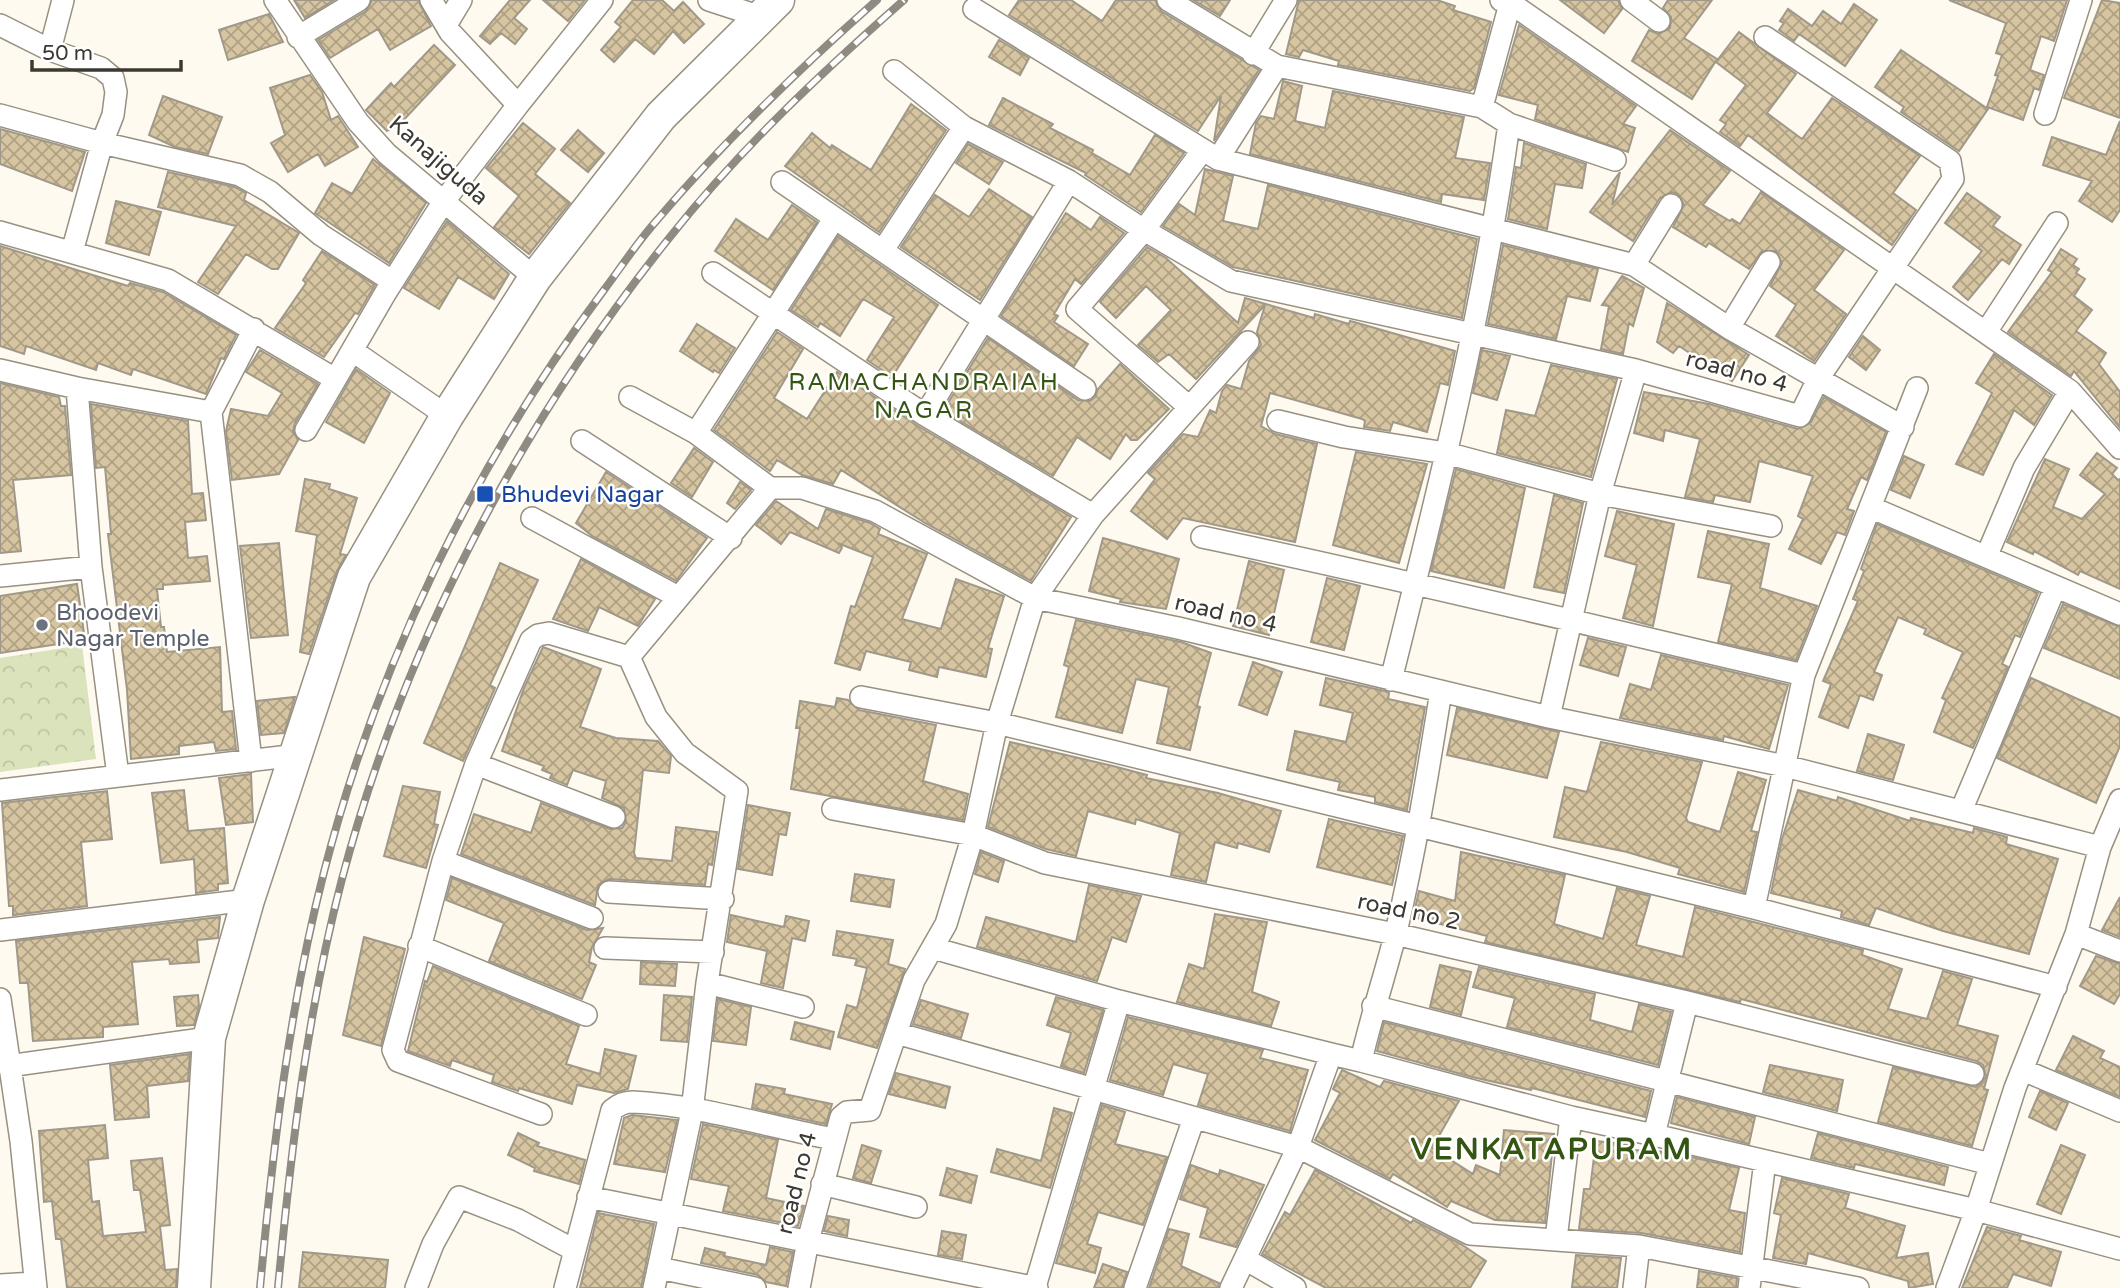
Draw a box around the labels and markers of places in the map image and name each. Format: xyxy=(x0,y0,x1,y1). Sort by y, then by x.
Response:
place label: Bhudevi Nagar xyxy=(501,481,664,509)
marker: Bhudevi Nagar xyxy=(475,484,495,504)
place label: Bhoodevi Nagar Temple xyxy=(56,599,210,653)
marker: Bhoodevi Nagar Temple xyxy=(34,617,50,633)

